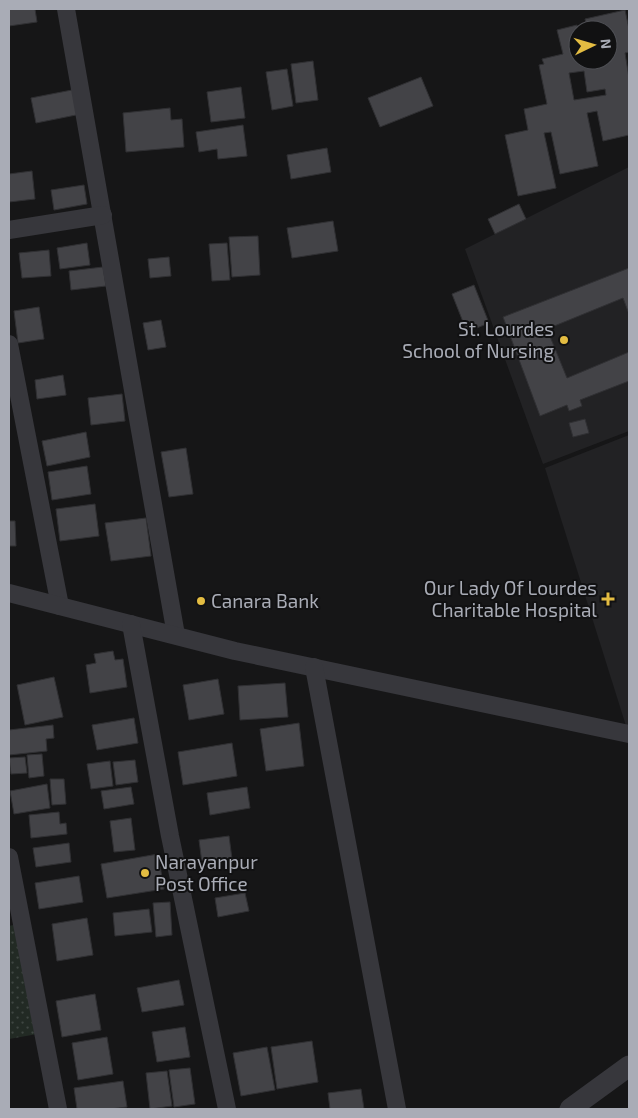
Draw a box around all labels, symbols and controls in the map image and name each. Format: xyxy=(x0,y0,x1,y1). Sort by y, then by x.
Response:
north arrow xyxy=(568,20,618,70)
text: N xyxy=(598,38,615,50)
place label: St. Lourdes School of Nursing xyxy=(402,317,554,362)
marker: St. Lourdes School of Nursing xyxy=(558,334,570,346)
place label: Our Lady Of Lourdes Charitable Hospital xyxy=(424,576,597,621)
place label: Canara Bank xyxy=(211,589,319,612)
marker: Our Lady Of Lourdes Charitable Hospital xyxy=(601,592,615,606)
marker: Canara Bank xyxy=(195,595,207,607)
place label: Narayanpur Post Office xyxy=(155,850,258,895)
marker: Narayanpur Post Office xyxy=(139,867,151,879)

